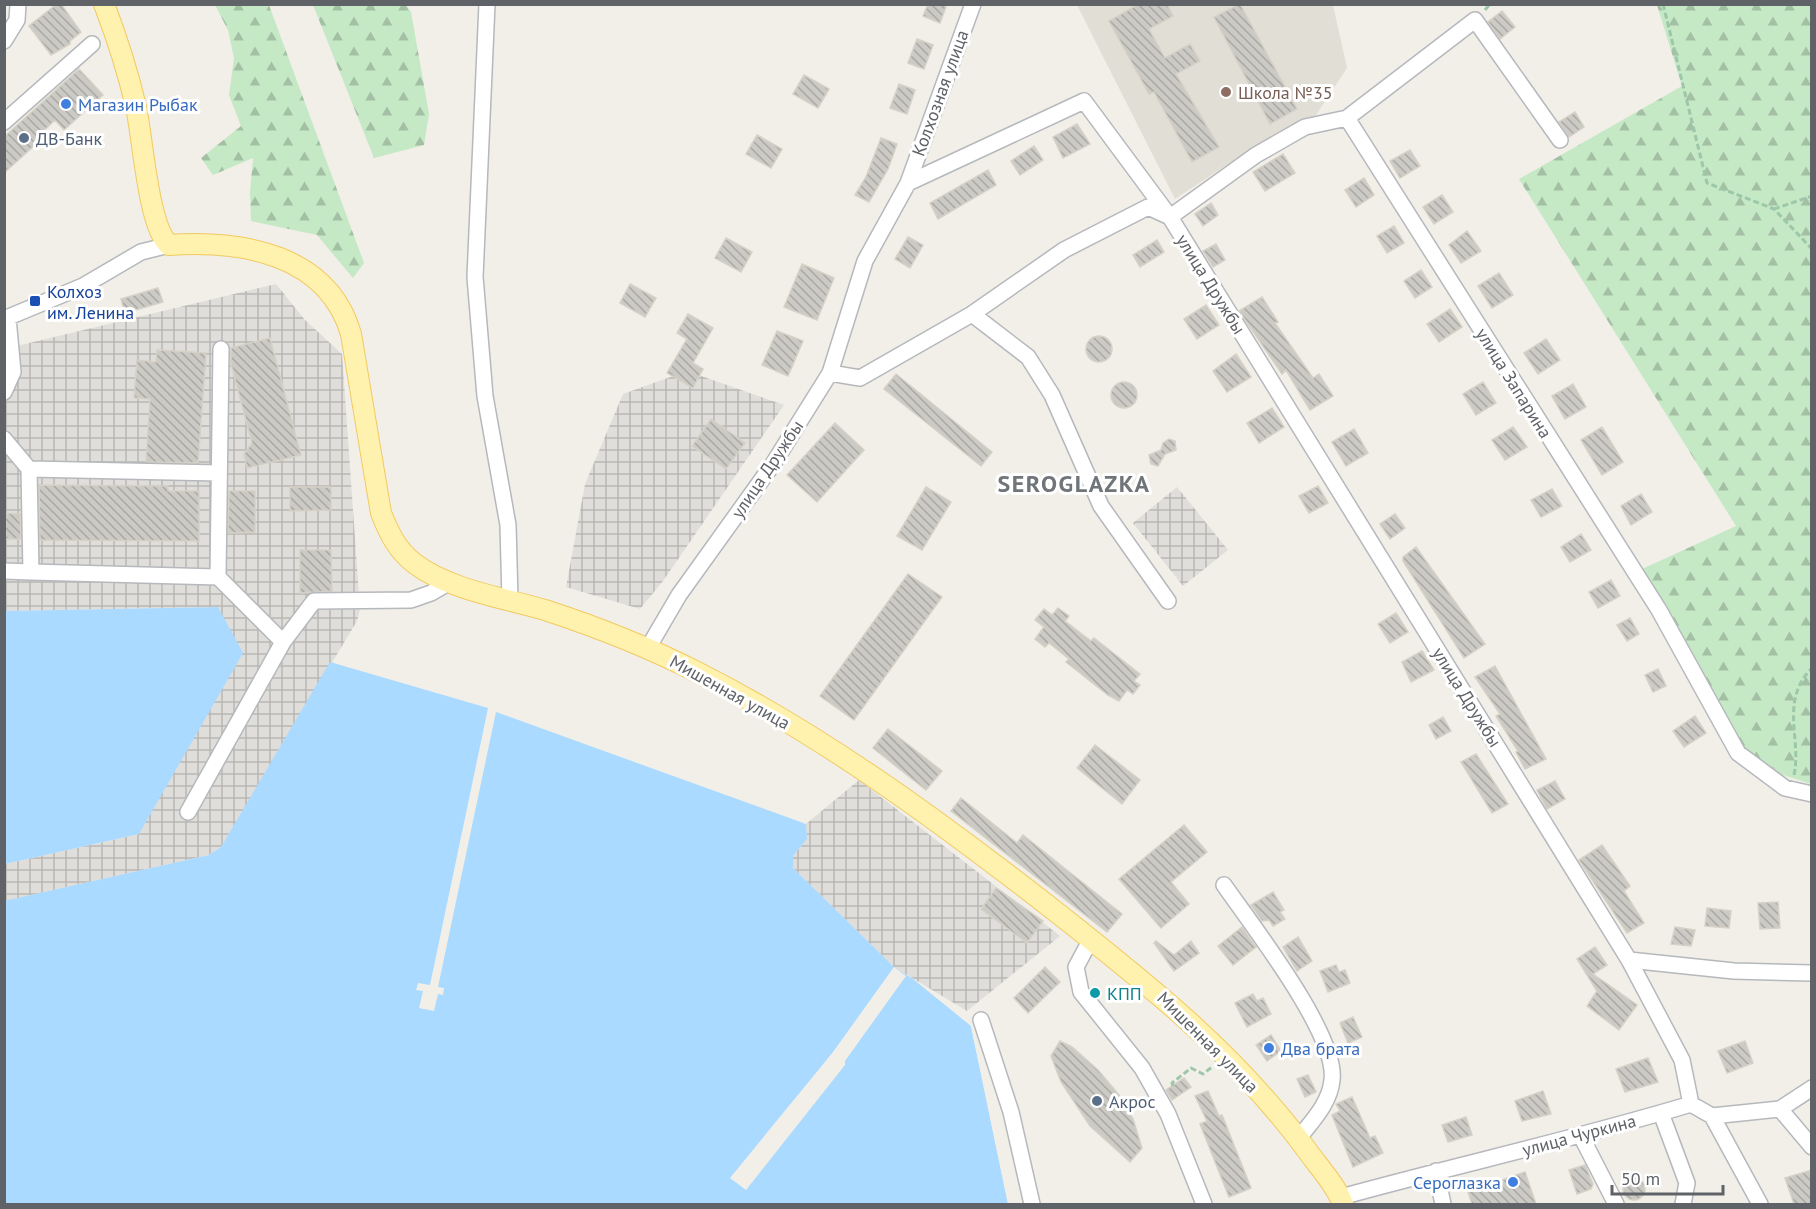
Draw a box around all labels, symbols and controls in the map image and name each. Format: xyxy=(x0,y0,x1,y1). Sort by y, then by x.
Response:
street label: Колхозная улица xyxy=(907,27,973,159)
place label: Школа №35 xyxy=(1238,81,1333,104)
marker: Школа №35 xyxy=(1219,85,1233,99)
place label: Магазин Рыбак xyxy=(78,93,198,116)
marker: Магазин Рыбак xyxy=(59,97,73,111)
place label: ДВ-Банк xyxy=(36,127,103,150)
marker: ДВ-Банк xyxy=(17,131,31,145)
street label: улица Дружбы xyxy=(1171,230,1251,338)
place label: Колхоз им. Ленина xyxy=(47,280,134,324)
marker: Колхоз им. Ленина xyxy=(28,294,42,308)
street label: улица Запарина xyxy=(1471,323,1557,443)
street label: улица Дружбы xyxy=(726,416,808,522)
district label: SEROGLAZKA xyxy=(998,468,1150,499)
street label: улица Дружбы xyxy=(1427,643,1507,751)
street label: Мишенная улица xyxy=(666,649,794,735)
place label: КПП xyxy=(1107,982,1142,1005)
marker: КПП xyxy=(1088,986,1102,1000)
street label: Мишенная улица xyxy=(1152,986,1264,1098)
place label: Два брата xyxy=(1281,1037,1360,1060)
marker: Два брата xyxy=(1262,1041,1276,1055)
place label: Акрос xyxy=(1109,1090,1156,1113)
marker: Акрос xyxy=(1090,1094,1104,1108)
street label: улица Чуркина xyxy=(1520,1109,1638,1161)
scale bar xyxy=(1612,1158,1723,1196)
text: 50 m xyxy=(1621,1167,1660,1190)
place label: Сероглазка xyxy=(1413,1171,1501,1194)
marker: Сероглазка xyxy=(1506,1175,1520,1189)

